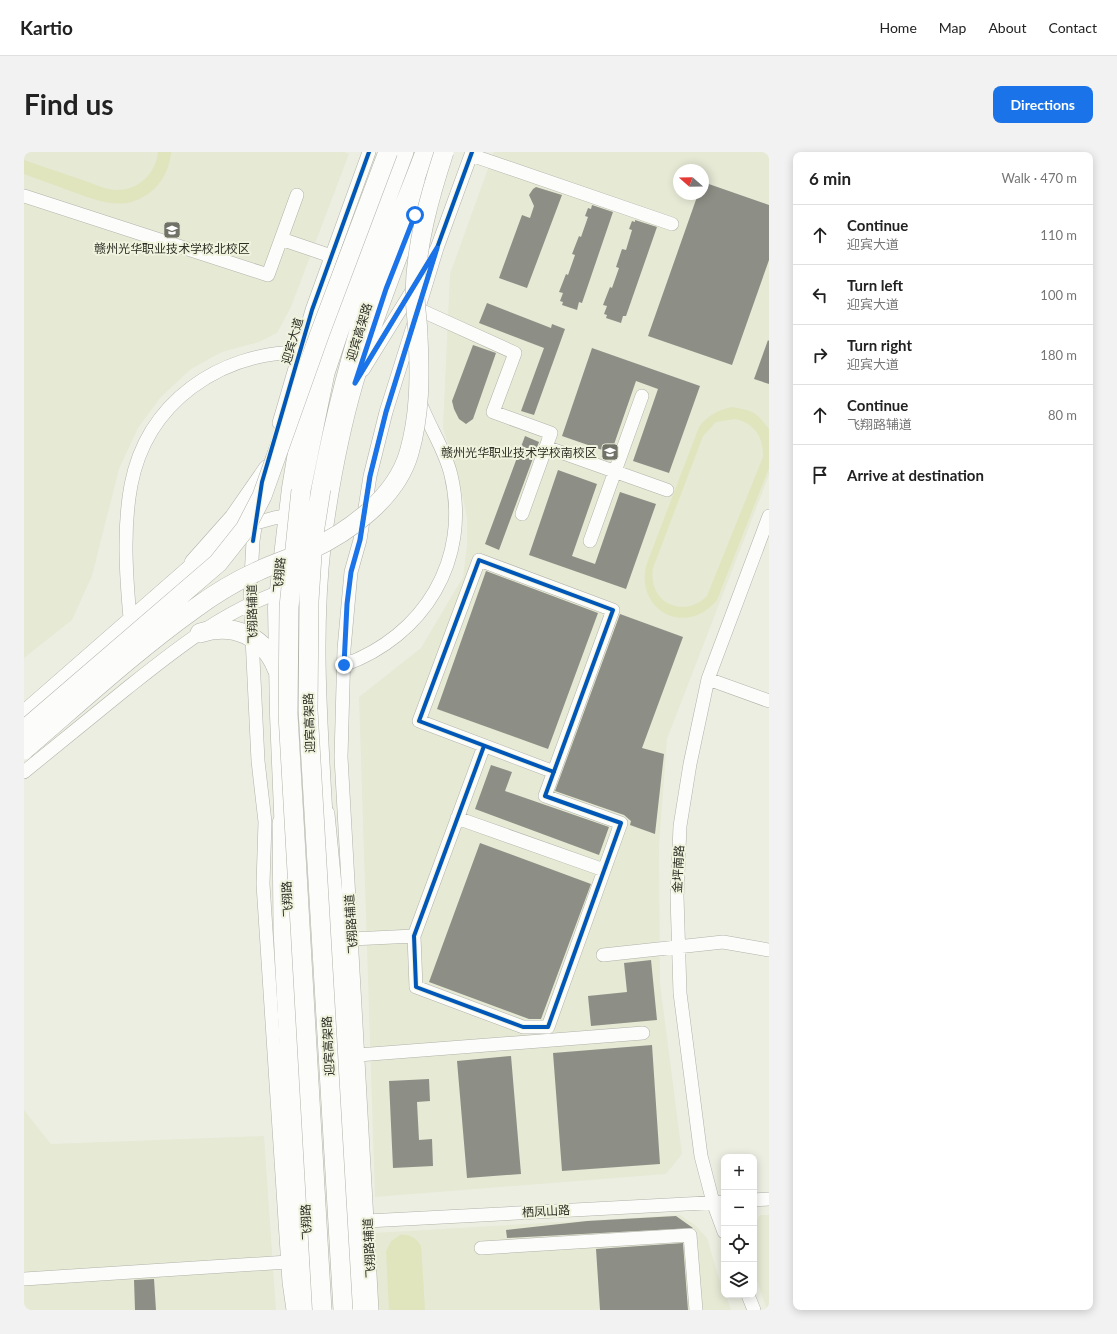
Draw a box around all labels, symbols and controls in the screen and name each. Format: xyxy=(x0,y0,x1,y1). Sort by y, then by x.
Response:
text: Kartio xyxy=(20,16,73,39)
text: Home xyxy=(879,19,917,36)
text: Map xyxy=(939,19,966,36)
text: About xyxy=(988,19,1026,36)
text: Contact xyxy=(1048,19,1097,36)
button: Directions xyxy=(993,86,1093,123)
text: Find us xyxy=(24,87,114,121)
north arrow xyxy=(673,164,709,200)
text: 6 min xyxy=(809,168,851,189)
text: Walk · 470 m xyxy=(1001,170,1077,186)
route start xyxy=(406,206,424,224)
text: Continue xyxy=(847,216,908,234)
school or university icon: 赣州光华职业技术学校北校区 xyxy=(162,220,182,240)
icon: ahead xyxy=(809,224,831,246)
text: 110 m xyxy=(1040,227,1077,243)
text: 迎宾大道 xyxy=(847,236,899,252)
place label: 赣州光华职业技术学校北校区 xyxy=(94,241,250,256)
text: Turn left xyxy=(847,276,903,294)
icon: left xyxy=(809,284,831,306)
text: 100 m xyxy=(1040,287,1077,303)
text: 迎宾大道 xyxy=(847,296,899,312)
street label: 迎宾高架路 xyxy=(343,301,375,363)
street label: 迎宾大道 xyxy=(278,316,306,366)
text: Turn right xyxy=(847,336,912,354)
icon: right xyxy=(809,344,831,366)
text: 180 m xyxy=(1040,347,1077,363)
text: 迎宾大道 xyxy=(847,356,899,372)
text: Continue xyxy=(847,396,908,414)
icon: ahead xyxy=(809,404,831,426)
text: 80 m xyxy=(1048,407,1077,423)
text: 飞翔路辅道 xyxy=(847,416,912,432)
school or university icon: 赣州光华职业技术学校南校区 xyxy=(600,442,620,462)
place label: 赣州光华职业技术学校南校区 xyxy=(441,445,597,460)
icon: arrive xyxy=(809,464,831,486)
text: Arrive at destination xyxy=(847,466,984,484)
street label: 飞翔路 xyxy=(270,556,288,594)
street label: 飞翔路辅道 xyxy=(244,584,260,644)
route end xyxy=(335,656,353,674)
street label: 迎宾高架路 xyxy=(300,693,318,753)
street label: 金坪南路 xyxy=(669,845,687,893)
street label: 飞翔路 xyxy=(279,881,295,917)
street label: 飞翔路辅道 xyxy=(341,894,361,954)
street label: 迎宾高架路 xyxy=(319,1016,337,1076)
map controls xyxy=(721,1154,757,1298)
button: + xyxy=(721,1154,757,1190)
button: − xyxy=(721,1190,757,1226)
street label: 栖凤山路 xyxy=(522,1202,570,1220)
street label: 飞翔路 xyxy=(298,1204,314,1240)
street label: 飞翔路辅道 xyxy=(360,1218,378,1278)
button: locate xyxy=(721,1226,757,1262)
button: layers xyxy=(721,1262,757,1298)

